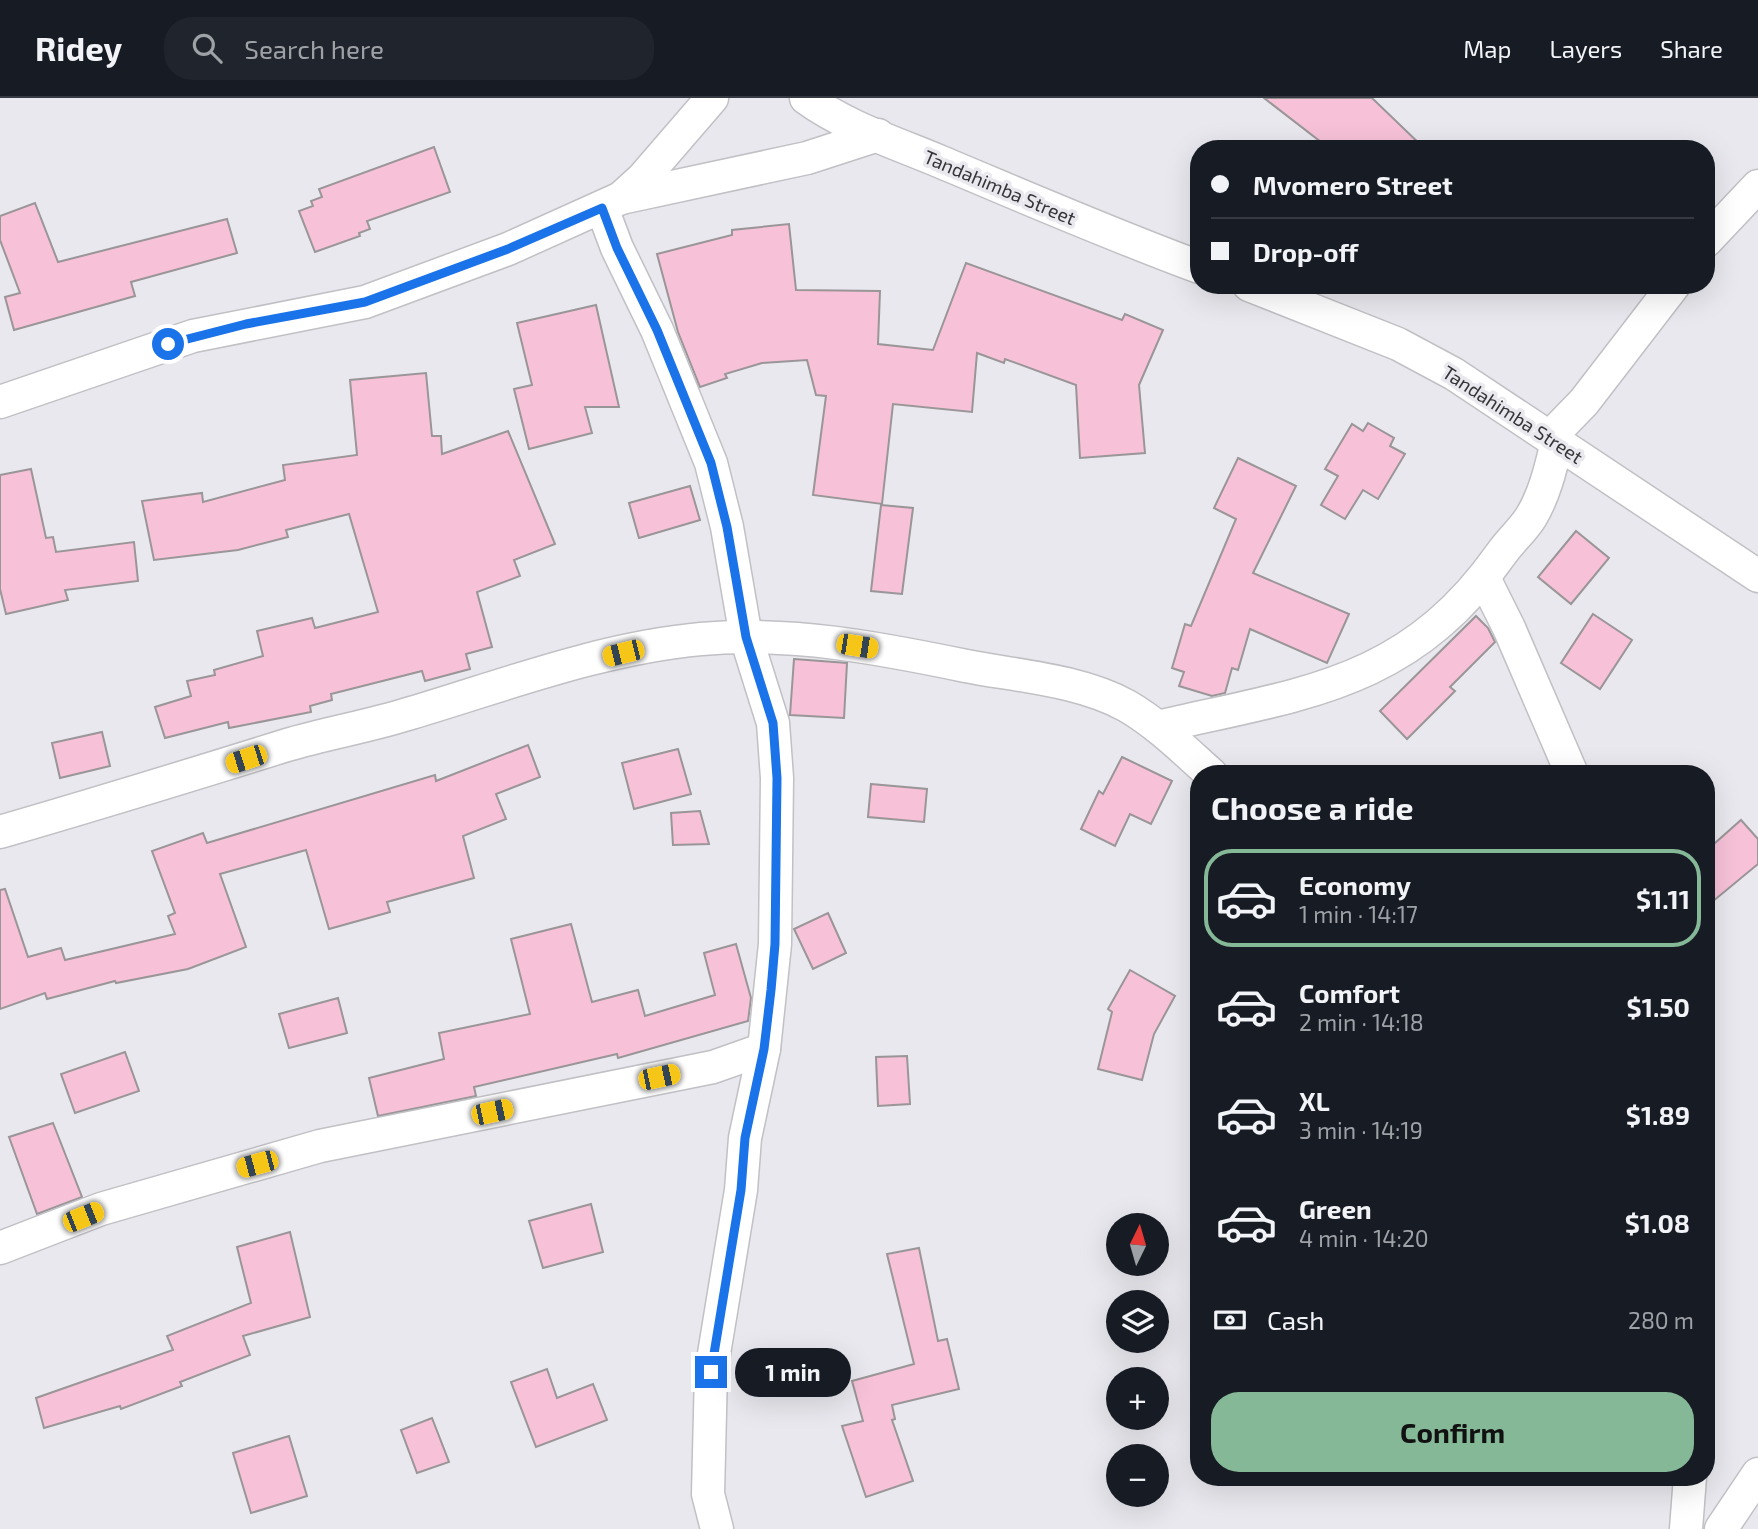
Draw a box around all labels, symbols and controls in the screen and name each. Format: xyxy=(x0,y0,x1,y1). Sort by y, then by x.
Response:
search box xyxy=(164,17,654,80)
text: Ridey xyxy=(35,28,122,68)
icon: search xyxy=(188,29,226,67)
text: Search here xyxy=(244,33,384,64)
text: Map xyxy=(1463,34,1511,63)
text: Layers xyxy=(1549,34,1622,63)
text: Share xyxy=(1660,34,1723,63)
street label: Tandahimba Street xyxy=(921,145,1079,229)
text: Mvomero Street xyxy=(1253,169,1453,200)
text: Drop-off xyxy=(1253,236,1358,267)
route start xyxy=(152,328,184,360)
street label: Tandahimba Street xyxy=(1438,360,1588,468)
car xyxy=(835,632,880,660)
car xyxy=(601,638,646,668)
car xyxy=(223,743,270,775)
text: Choose a ride xyxy=(1211,788,1414,826)
icon: car xyxy=(1215,867,1278,930)
text: Economy xyxy=(1299,869,1411,900)
text: $1.11 xyxy=(1636,883,1690,914)
text: 1 min · 14:17 xyxy=(1299,900,1418,928)
icon: car xyxy=(1215,975,1278,1038)
text: Comfort xyxy=(1299,977,1400,1008)
text: $1.50 xyxy=(1627,991,1690,1022)
text: 2 min · 14:18 xyxy=(1299,1008,1424,1036)
car xyxy=(637,1062,682,1092)
icon: car xyxy=(1215,1083,1278,1146)
text: XL xyxy=(1299,1085,1330,1116)
car xyxy=(470,1097,515,1127)
text: $1.89 xyxy=(1626,1099,1690,1130)
text: 3 min · 14:19 xyxy=(1299,1116,1423,1144)
car xyxy=(234,1148,281,1180)
icon: car xyxy=(1215,1191,1278,1254)
text: Green xyxy=(1299,1193,1372,1224)
car xyxy=(60,1199,107,1235)
text: $1.08 xyxy=(1625,1207,1690,1238)
north arrow xyxy=(1106,1213,1169,1276)
map controls xyxy=(1106,1213,1169,1507)
text: 4 min · 14:20 xyxy=(1299,1224,1429,1252)
button: layers xyxy=(1106,1290,1169,1353)
icon: cash xyxy=(1211,1301,1249,1339)
text: Cash xyxy=(1267,1304,1324,1335)
text: 280 m xyxy=(1628,1306,1694,1334)
callout: 1 min xyxy=(736,1348,851,1396)
route end xyxy=(695,1356,727,1388)
text: 1 min xyxy=(765,1358,821,1386)
button: + xyxy=(1106,1367,1169,1430)
button: Confirm xyxy=(1211,1392,1694,1472)
button: − xyxy=(1106,1444,1169,1507)

